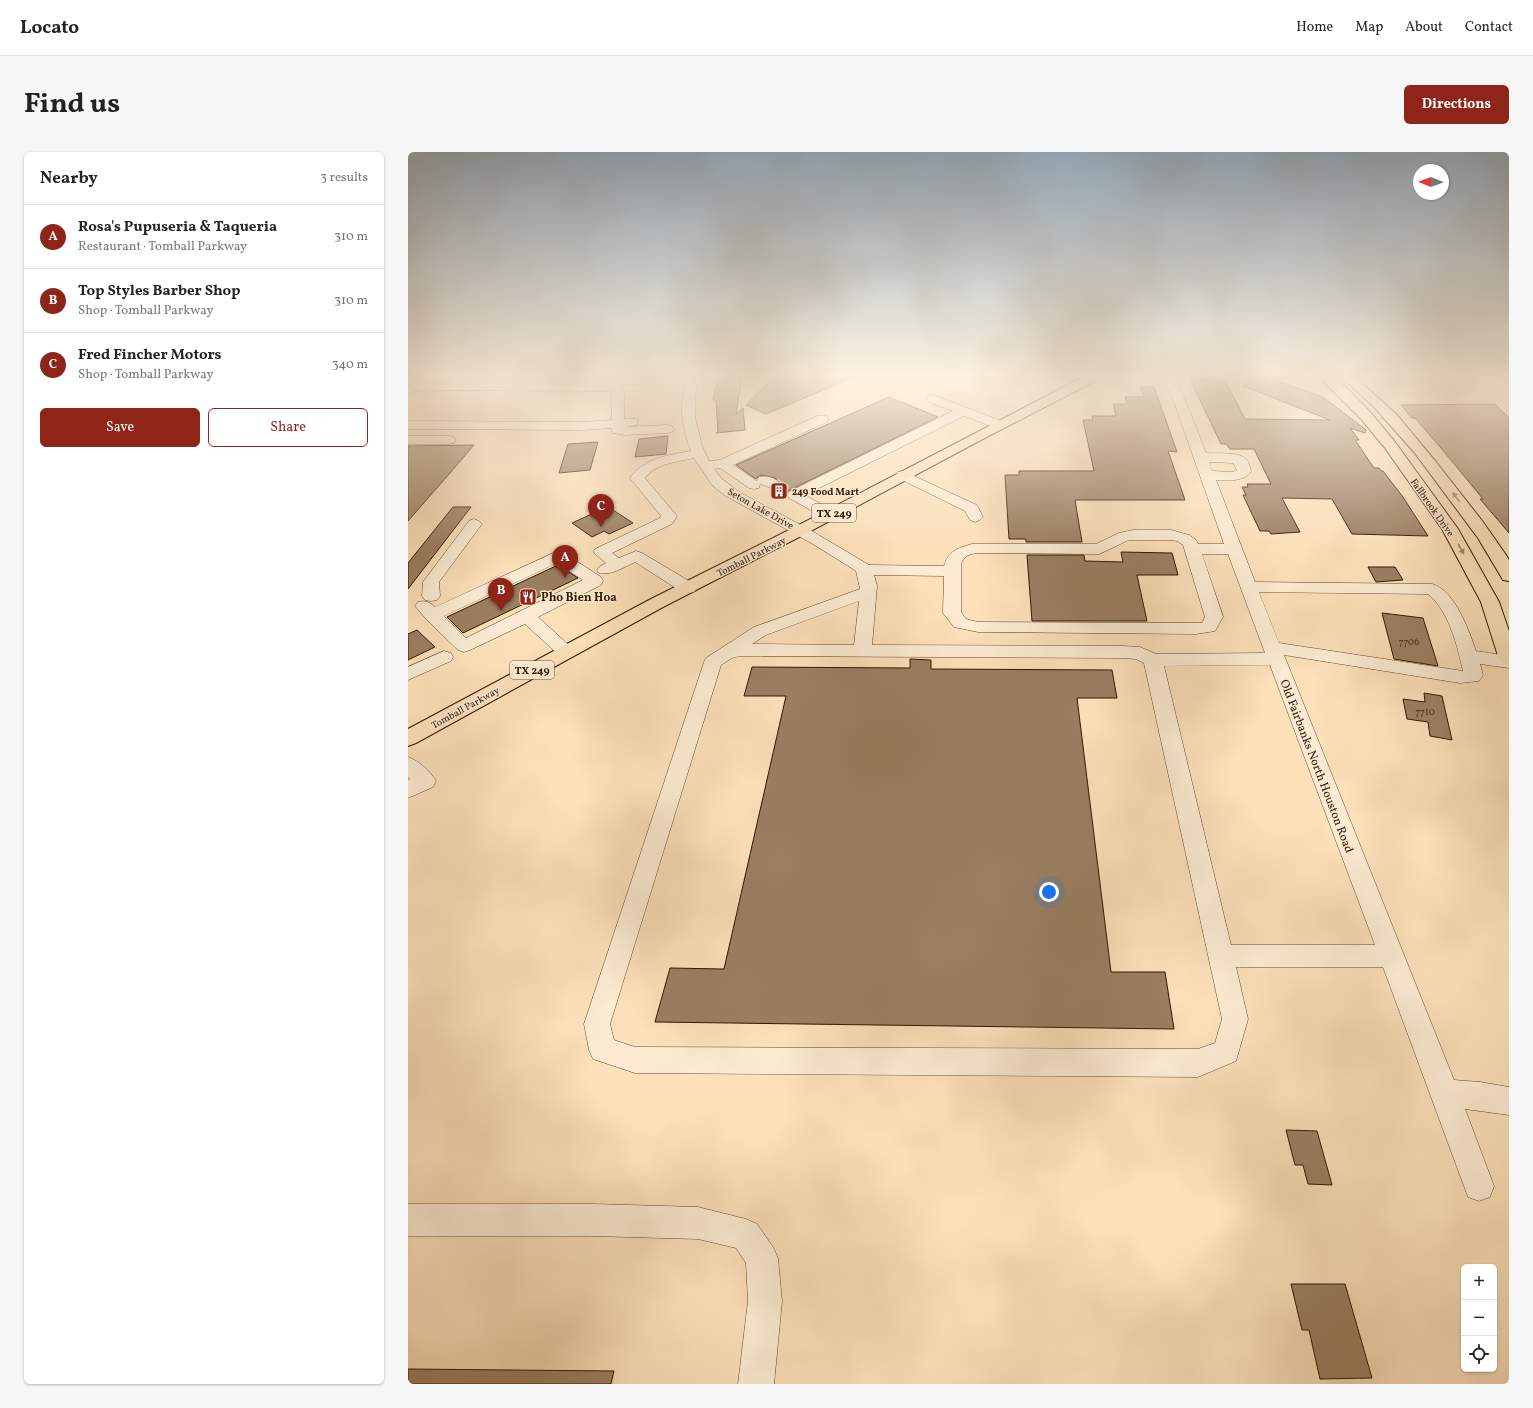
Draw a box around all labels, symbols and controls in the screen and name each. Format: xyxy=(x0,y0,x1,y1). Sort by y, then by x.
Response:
text: Locato xyxy=(20,15,79,41)
text: Home xyxy=(1296,18,1333,37)
text: Map xyxy=(1355,18,1383,37)
text: About xyxy=(1405,18,1443,37)
text: Contact xyxy=(1465,18,1513,37)
text: Find us xyxy=(24,85,120,124)
button: Directions xyxy=(1404,85,1509,124)
north arrow xyxy=(1413,164,1449,200)
text: Nearby xyxy=(40,167,98,190)
text: 3 results xyxy=(320,169,368,187)
text: Rosa's Pupuseria & Taqueria xyxy=(78,217,277,238)
text: A xyxy=(48,228,58,246)
text: 310 m xyxy=(334,228,368,246)
text: Restaurant · Tomball Parkway xyxy=(78,238,247,256)
text: Top Styles Barber Shop xyxy=(78,281,241,302)
text: B xyxy=(49,292,57,310)
text: 310 m xyxy=(334,292,368,310)
text: Shop · Tomball Parkway xyxy=(78,302,213,320)
text: Fred Fincher Motors xyxy=(78,345,222,366)
text: C xyxy=(49,356,57,374)
text: 340 m xyxy=(332,356,368,374)
text: Shop · Tomball Parkway xyxy=(78,366,213,384)
button: Save xyxy=(40,408,200,447)
button: Share xyxy=(208,408,368,447)
street label: Fallbrook Drive xyxy=(1407,476,1458,540)
building icon: 249 Food Mart xyxy=(769,481,789,501)
street label: Seton Lake Drive xyxy=(725,485,796,533)
place label: 249 Food Mart xyxy=(792,485,859,499)
one-way arrow xyxy=(1451,492,1460,503)
pin: C xyxy=(588,494,614,527)
road number: TX 249 xyxy=(812,504,856,522)
street label: Tomball Parkway xyxy=(714,533,789,580)
one-way arrow xyxy=(1457,543,1464,554)
pin: A xyxy=(552,545,578,578)
pin: B xyxy=(488,578,514,611)
restaurant icon: Pho Bien Hoa xyxy=(518,587,538,607)
place label: Pho Bien Hoa xyxy=(541,590,617,606)
house number: 7706 xyxy=(1399,635,1419,649)
road number: TX 249 xyxy=(510,661,554,679)
street label: Old Fairbanks North Houston Road xyxy=(1276,677,1357,856)
street label: Tomball Parkway xyxy=(429,683,503,732)
house number: 7710 xyxy=(1415,705,1435,719)
your location xyxy=(1039,882,1059,902)
map controls xyxy=(1461,1264,1497,1372)
button: + xyxy=(1461,1264,1497,1300)
button: − xyxy=(1461,1300,1497,1336)
button: locate xyxy=(1461,1336,1497,1372)

